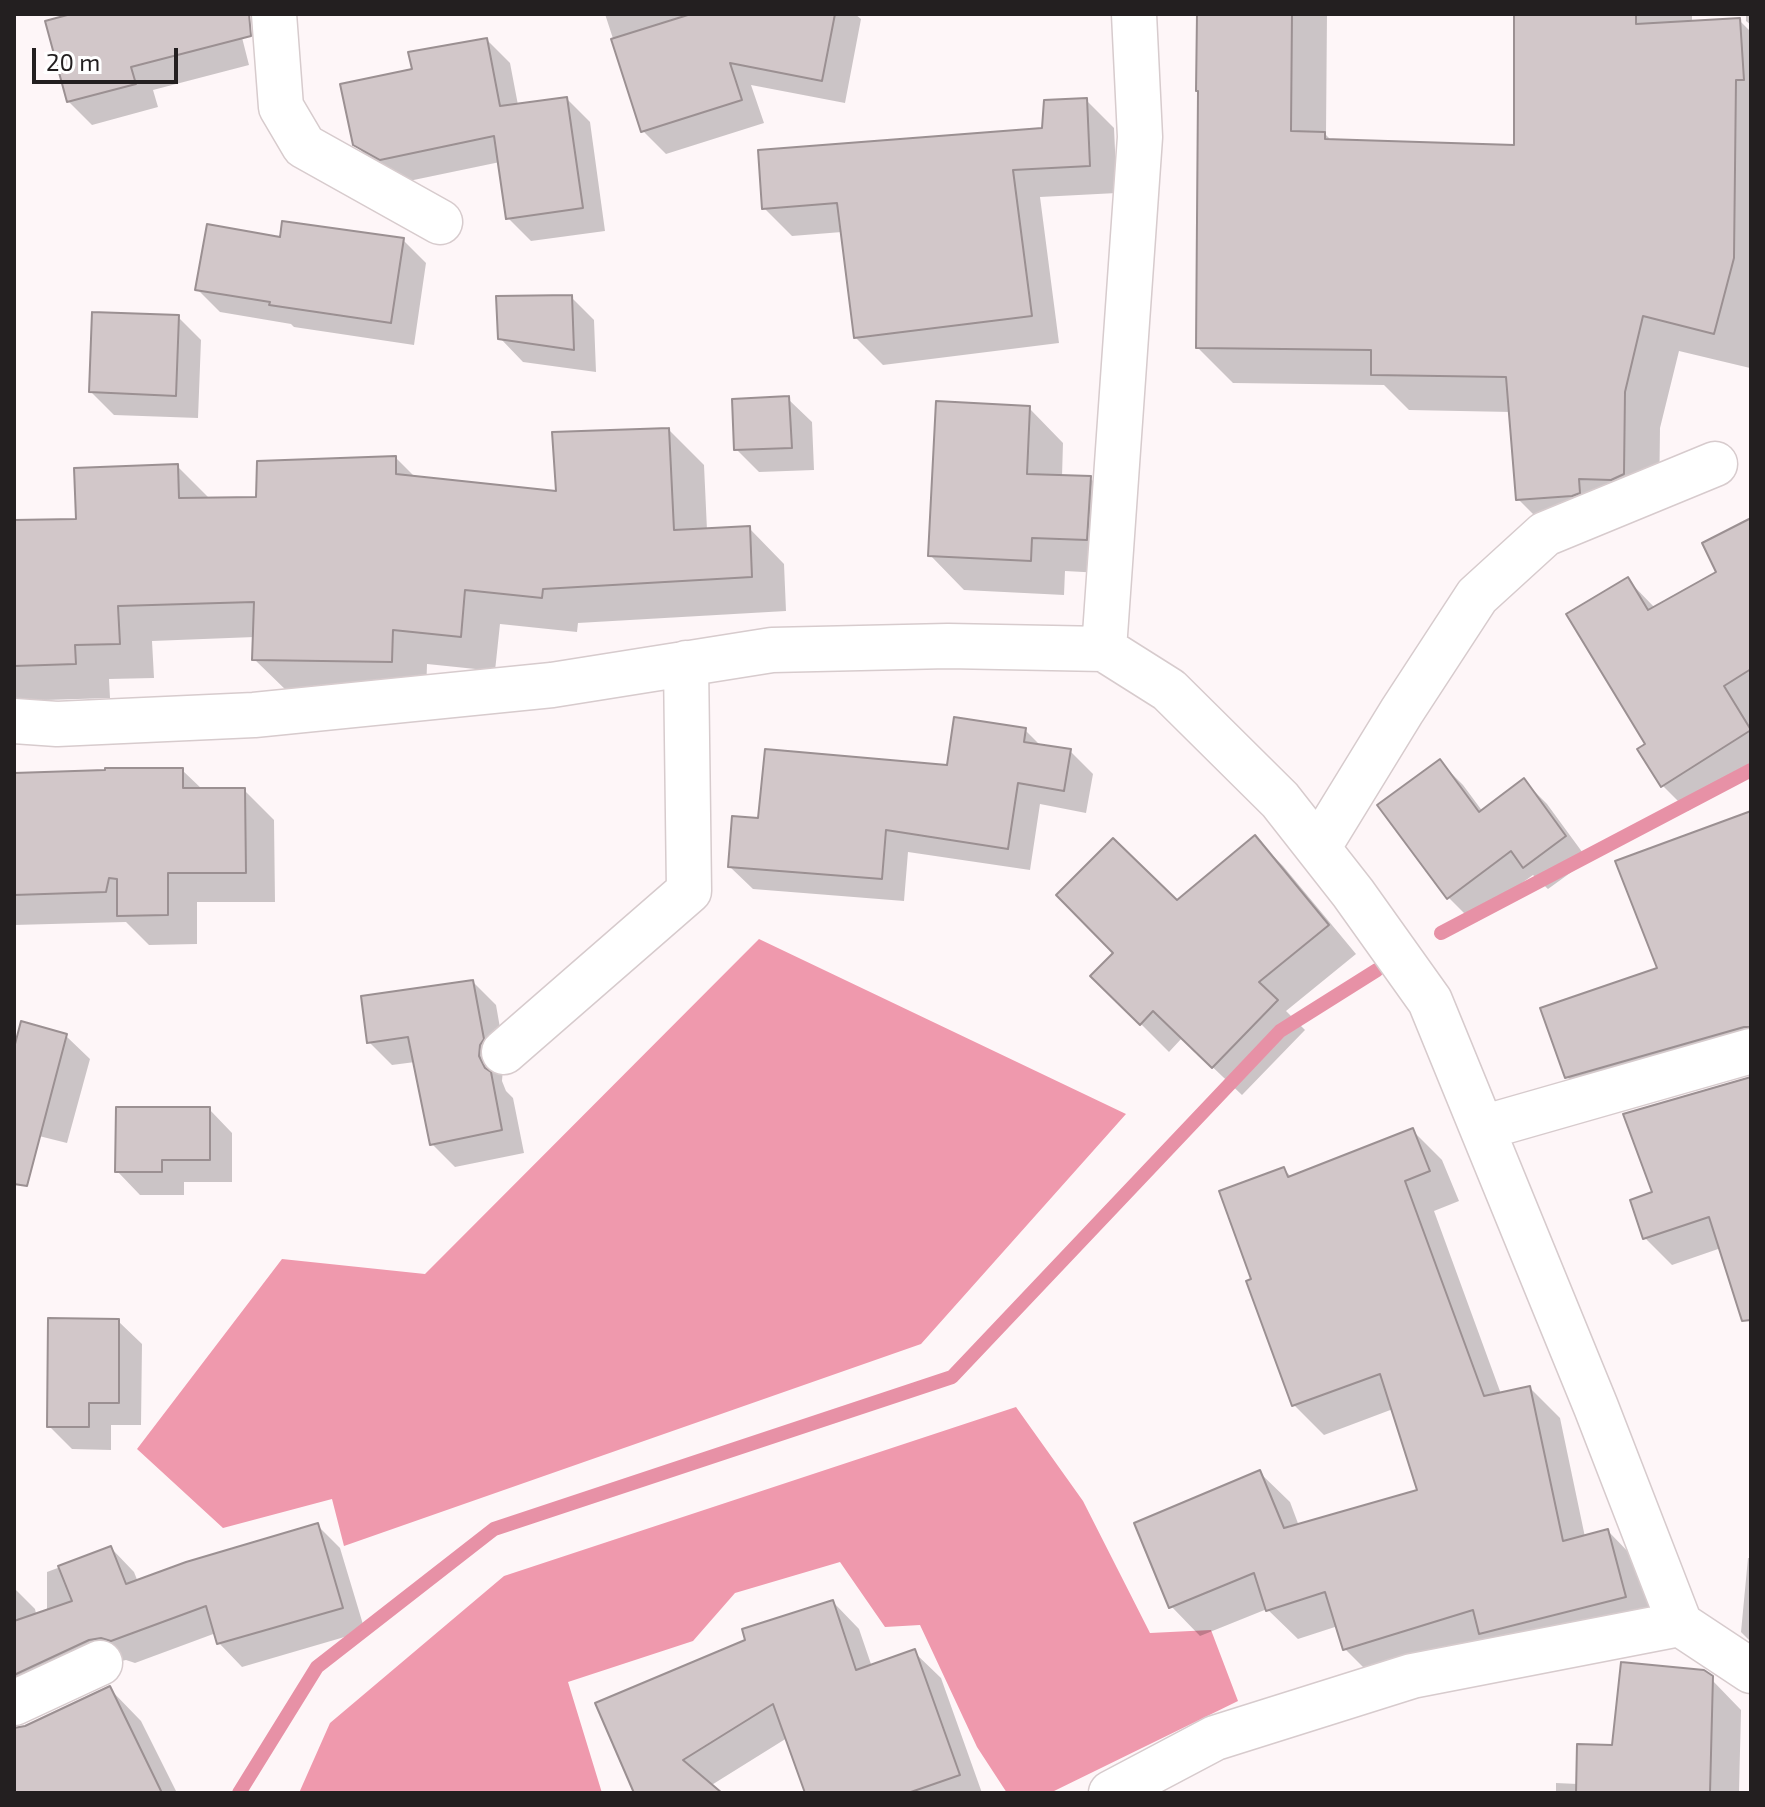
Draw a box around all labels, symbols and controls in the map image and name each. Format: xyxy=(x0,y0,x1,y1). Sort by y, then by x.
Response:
scale bar xyxy=(36,32,182,82)
text: 20 m xyxy=(46,47,100,76)

